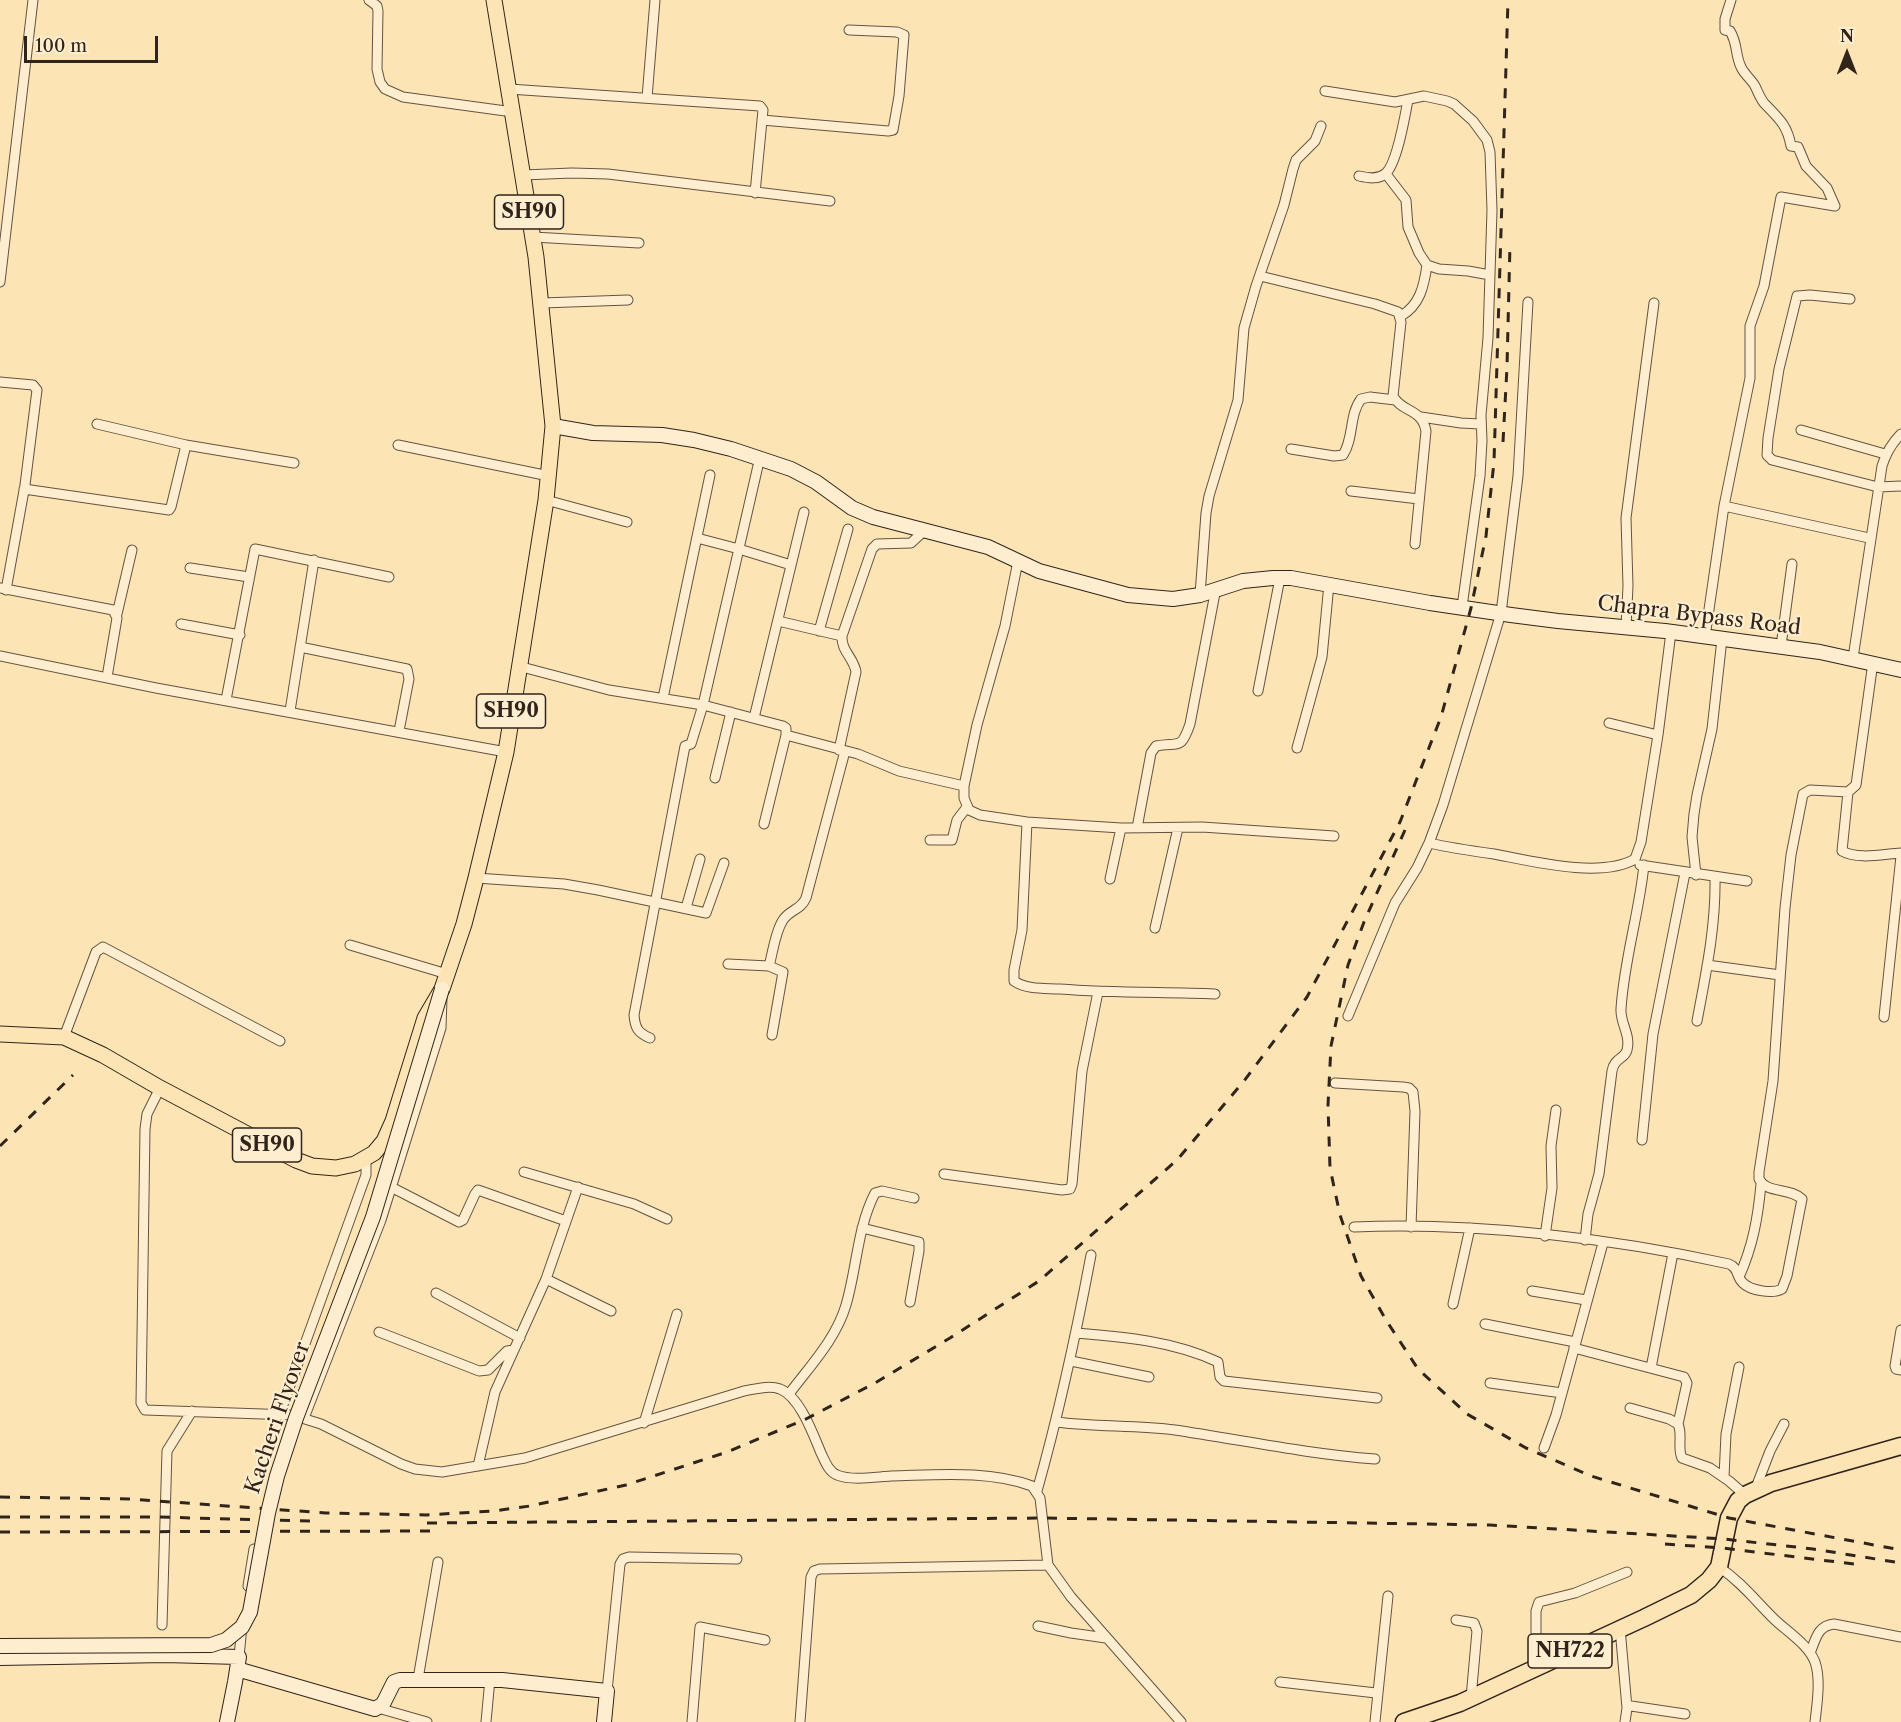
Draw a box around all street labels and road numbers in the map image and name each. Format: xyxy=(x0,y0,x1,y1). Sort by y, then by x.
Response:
road number: SH90 xyxy=(494,195,564,229)
street label: Chapra Bypass Road xyxy=(1596,591,1802,641)
road number: SH90 xyxy=(476,694,546,728)
road number: SH90 xyxy=(232,1128,302,1162)
street label: Kacheri Flyover xyxy=(240,1339,316,1497)
road number: NH722 xyxy=(1528,1634,1612,1668)

